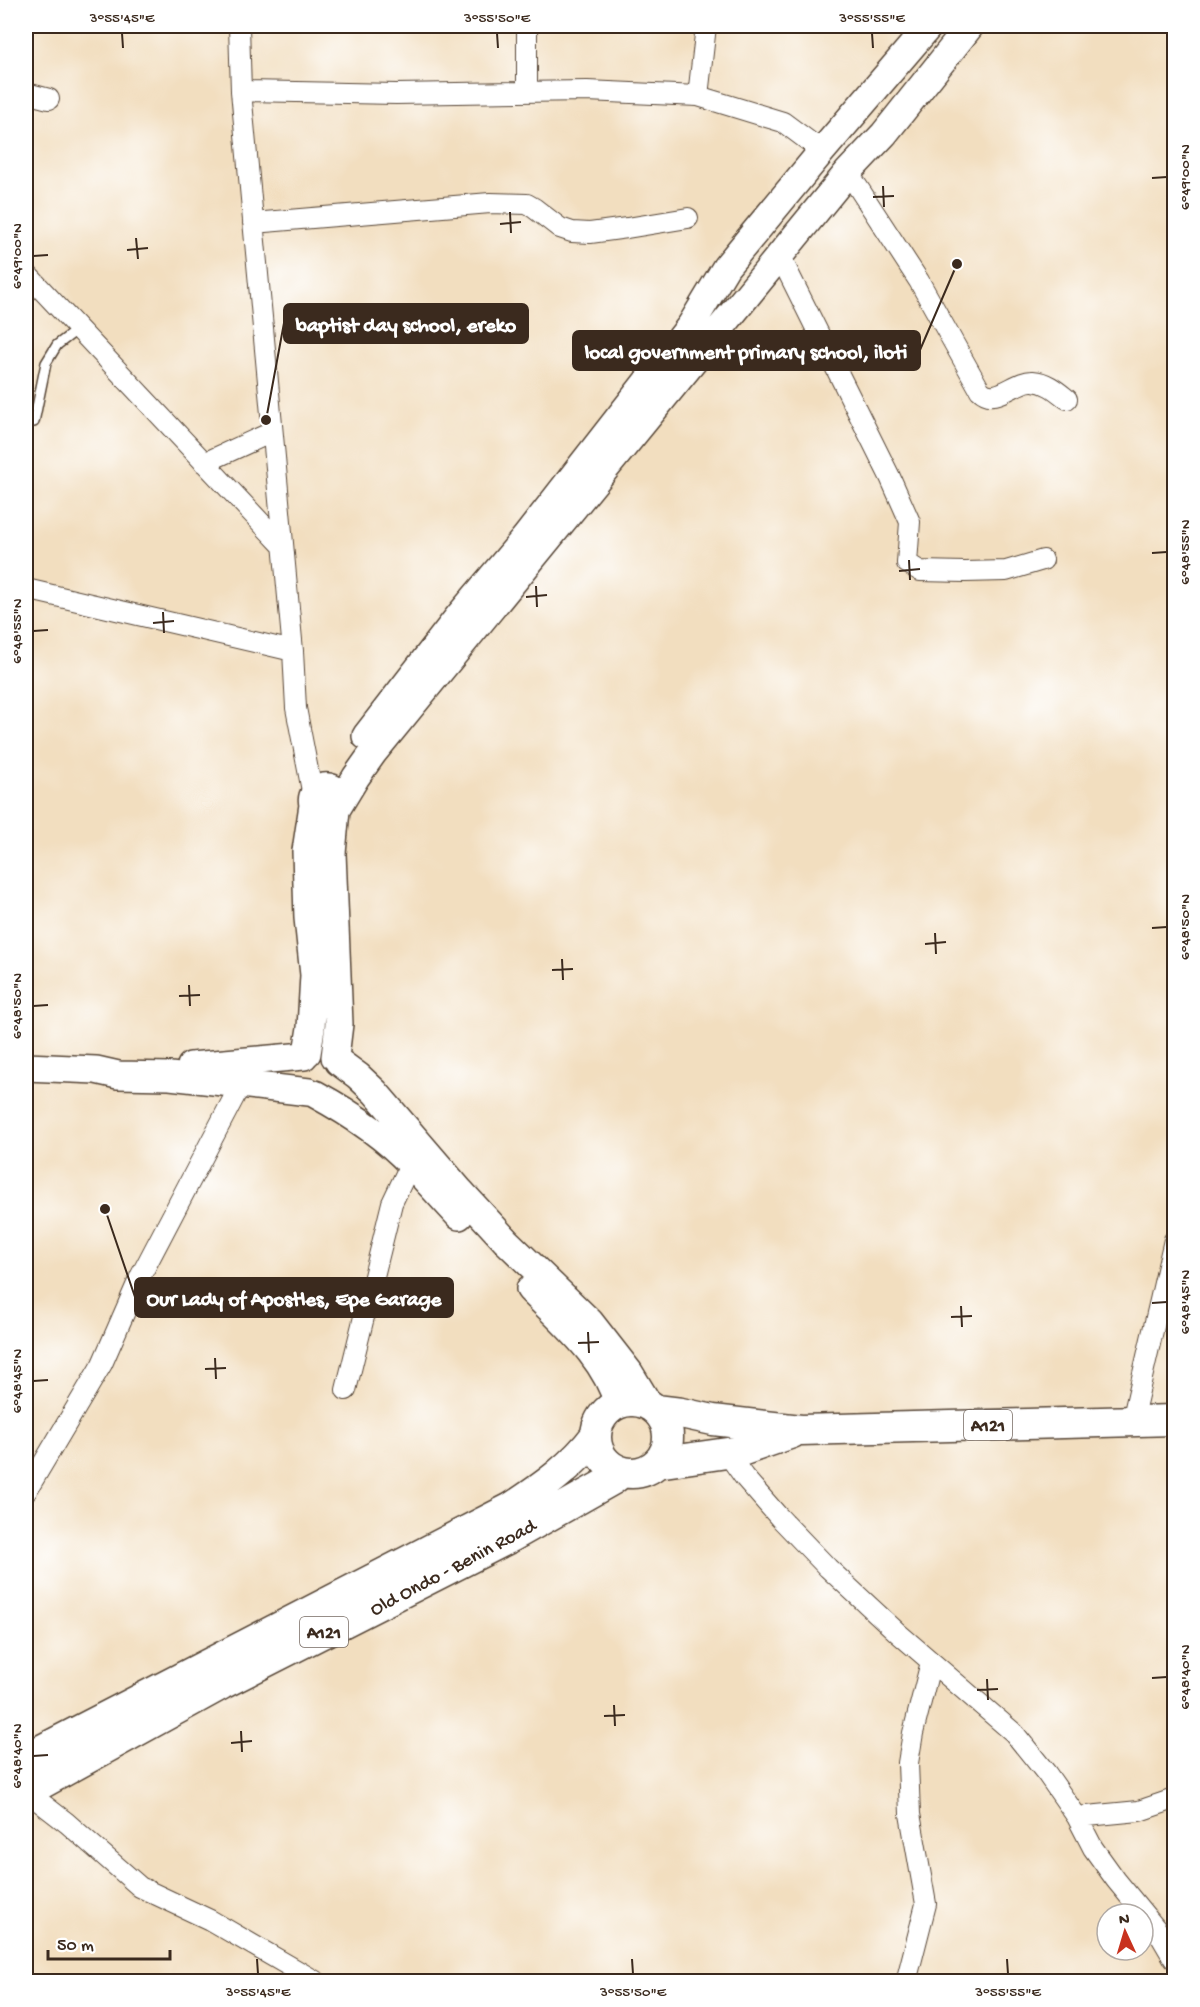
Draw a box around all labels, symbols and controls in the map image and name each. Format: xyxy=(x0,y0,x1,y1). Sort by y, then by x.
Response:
text: 3°55'45"E xyxy=(89,10,155,28)
text: 3°55'50"E xyxy=(463,10,531,28)
text: 3°55'55"E xyxy=(838,10,905,28)
text: 6°49'00"N xyxy=(1177,144,1195,210)
text: 6°49'00"N xyxy=(9,223,27,289)
callout: baptist day school, ereko xyxy=(284,304,528,343)
text: baptist day school, ereko xyxy=(295,315,516,340)
callout: local government primary school, iloti xyxy=(573,331,920,370)
text: local government primary school, iloti xyxy=(584,342,907,367)
text: 6°48'55"N xyxy=(1177,519,1195,585)
text: 6°48'55"N xyxy=(9,598,27,664)
text: 6°48'50"N xyxy=(1177,894,1195,960)
text: 6°48'50"N xyxy=(9,973,27,1039)
text: 6°48'45"N xyxy=(1177,1270,1195,1334)
callout: Our Lady of Apostles, Epe Garage xyxy=(135,1278,453,1317)
text: Our Lady of Apostles, Epe Garage xyxy=(147,1289,443,1314)
text: 6°48'45"N xyxy=(9,1349,27,1413)
road number: A121 xyxy=(964,1410,1012,1440)
street label: Old Ondo - Benin Road xyxy=(367,1515,543,1623)
road number: A121 xyxy=(300,1617,348,1647)
text: 6°48'40"N xyxy=(1177,1644,1195,1710)
text: 6°48'40"N xyxy=(9,1723,27,1789)
north arrow xyxy=(1095,1902,1155,1962)
text: N xyxy=(1118,1911,1131,1930)
scale bar xyxy=(48,1923,170,1961)
text: 50 m xyxy=(57,1936,94,1957)
text: 3°55'45"E xyxy=(225,1984,291,2002)
text: 3°55'50"E xyxy=(599,1984,667,2002)
text: 3°55'55"E xyxy=(974,1984,1041,2002)

